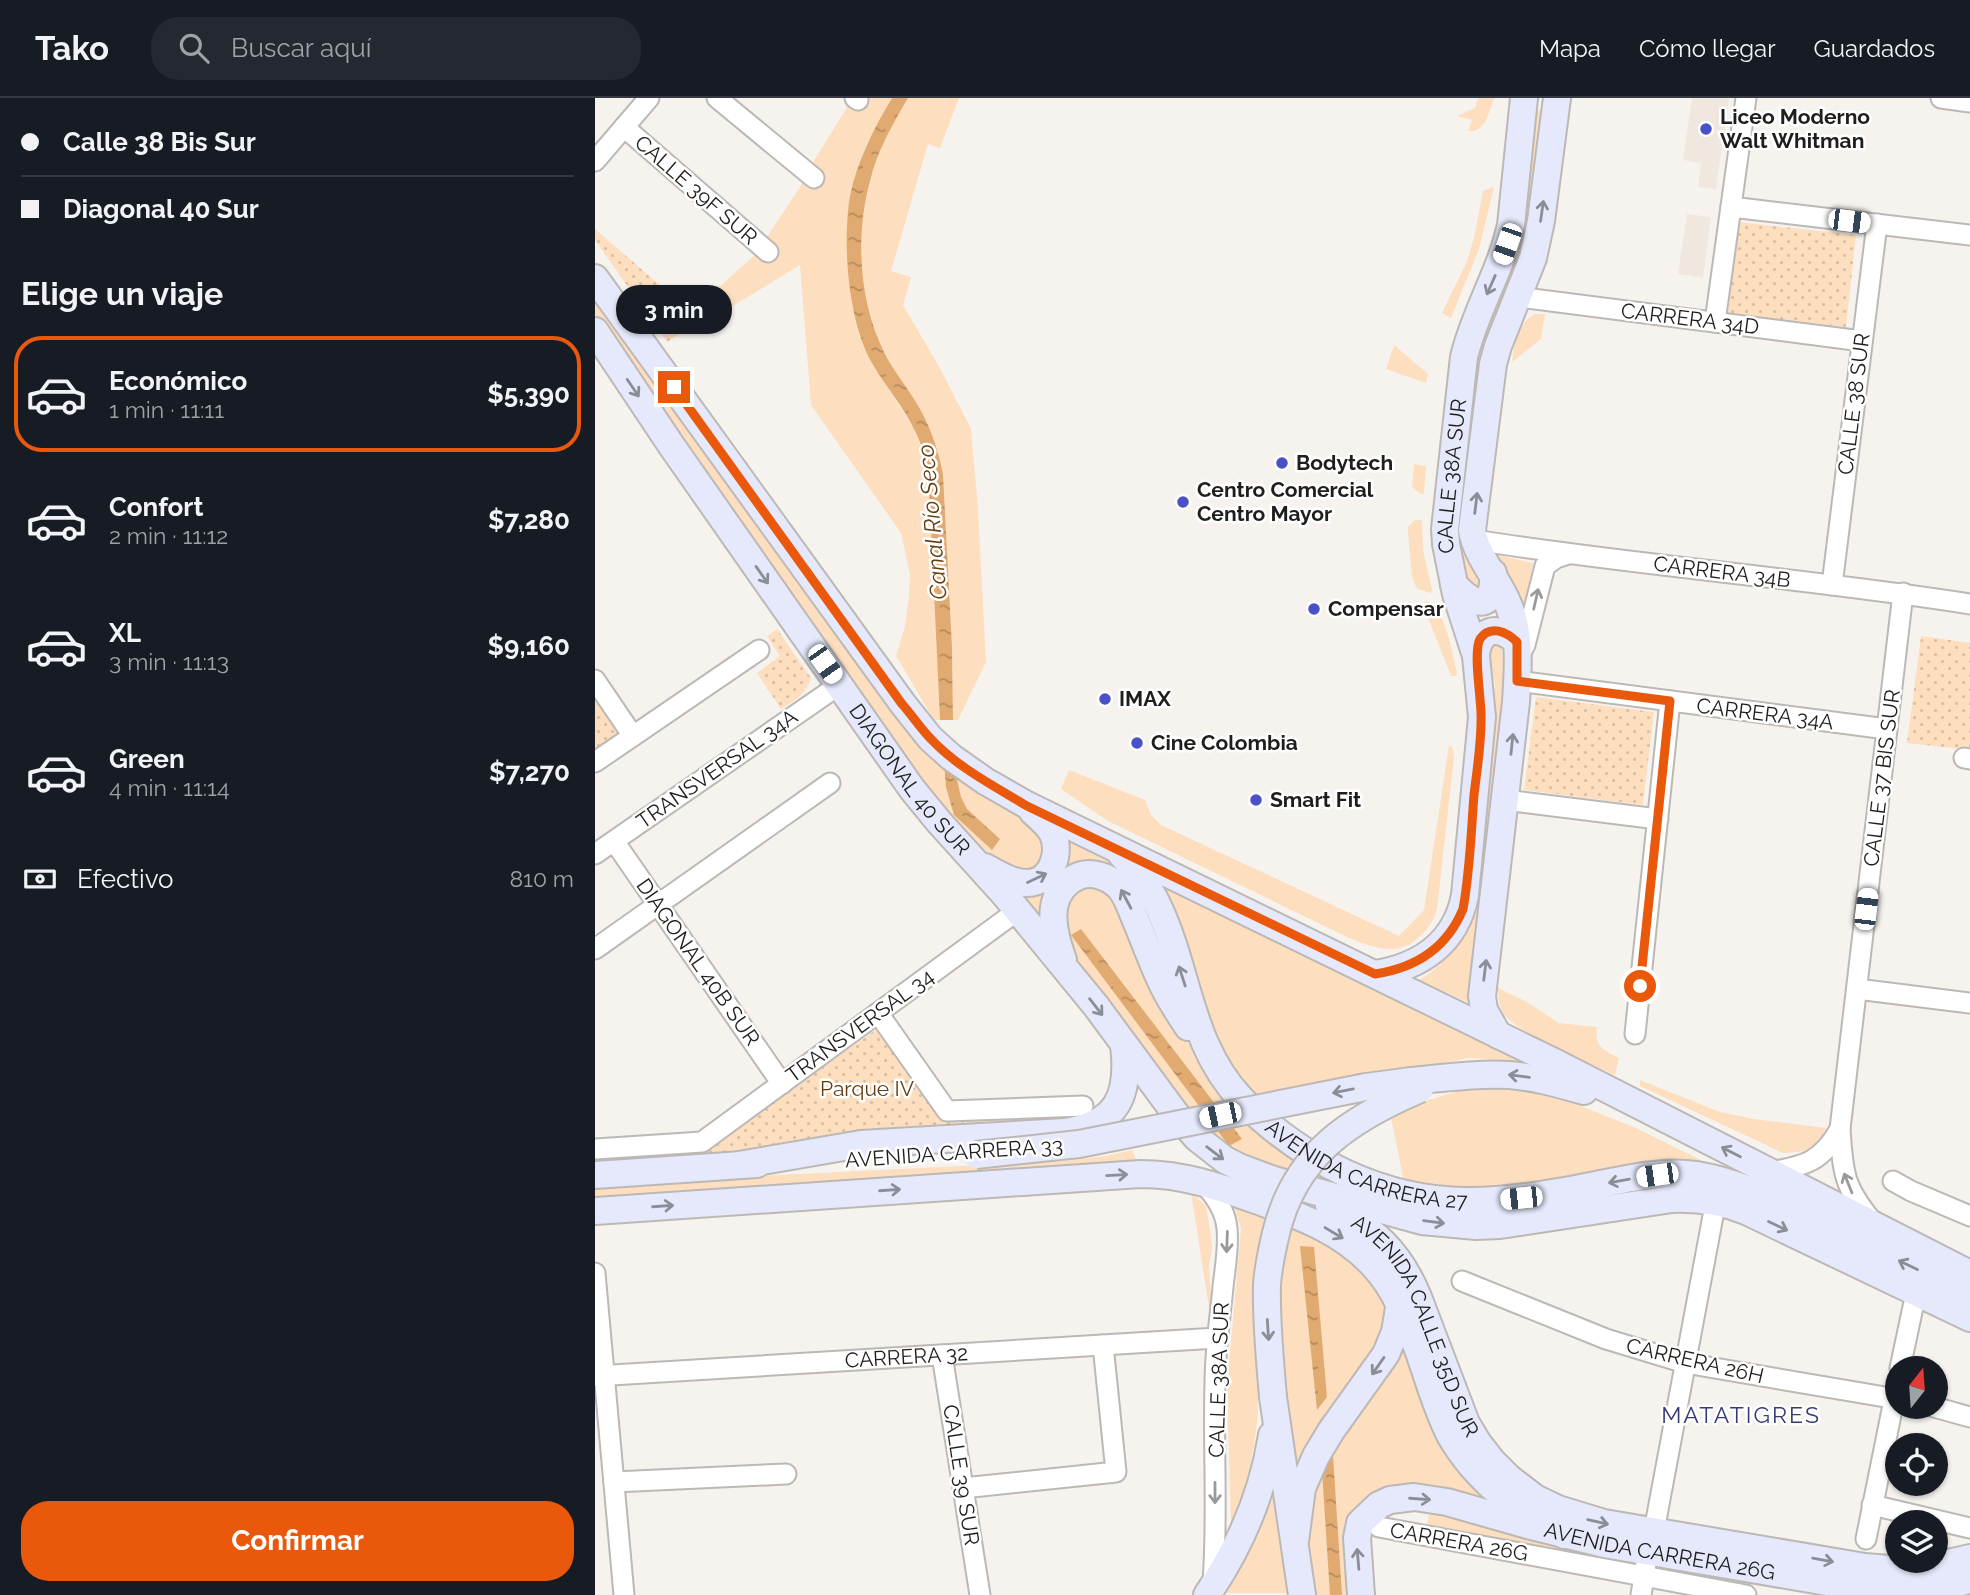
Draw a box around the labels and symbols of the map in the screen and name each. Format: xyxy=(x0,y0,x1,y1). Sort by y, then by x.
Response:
place label: Liceo Moderno Walt Whitman xyxy=(1720,104,1870,153)
marker: Liceo Moderno Walt Whitman xyxy=(1698,121,1714,137)
street label: CALLE 39F SUR xyxy=(630,130,763,250)
one-way arrow xyxy=(1536,200,1549,223)
car xyxy=(1827,208,1872,234)
car xyxy=(1491,221,1524,267)
one-way arrow xyxy=(1484,273,1497,295)
callout: 3 min xyxy=(616,286,732,334)
street label: CARRERA 34D xyxy=(1620,298,1760,339)
street label: CALLE 38 SUR xyxy=(1832,332,1875,476)
route end xyxy=(658,371,690,403)
one-way arrow xyxy=(626,378,640,397)
street label: CALLE 38A SUR xyxy=(1432,397,1471,556)
water label: Canal Río Seco xyxy=(911,443,952,601)
place label: Bodytech xyxy=(1296,450,1393,475)
marker: Bodytech xyxy=(1274,455,1290,471)
place label: Centro Comercial Centro Mayor xyxy=(1197,477,1374,526)
one-way arrow xyxy=(1469,492,1482,515)
marker: Centro Comercial Centro Mayor xyxy=(1175,494,1191,510)
street label: CARRERA 34B xyxy=(1652,551,1792,592)
one-way arrow xyxy=(755,565,769,584)
one-way arrow xyxy=(1530,589,1543,611)
place label: Compensar xyxy=(1328,596,1444,621)
marker: Compensar xyxy=(1306,601,1322,617)
car xyxy=(805,641,846,687)
place label: IMAX xyxy=(1119,686,1171,711)
street label: CALLE 37 BIS SUR xyxy=(1858,688,1905,868)
marker: IMAX xyxy=(1097,691,1113,707)
street label: CARRERA 34A xyxy=(1695,693,1835,734)
street label: DIAGONAL 40 SUR xyxy=(844,699,976,860)
street label: TRANSVERSAL 34A xyxy=(632,704,802,833)
place label: Cine Colombia xyxy=(1151,730,1298,755)
one-way arrow xyxy=(1505,733,1518,756)
marker: Cine Colombia xyxy=(1129,735,1145,751)
place label: Smart Fit xyxy=(1270,787,1361,812)
marker: Smart Fit xyxy=(1248,792,1264,808)
one-way arrow xyxy=(1026,871,1047,884)
street label: DIAGONAL 40B SUR xyxy=(631,873,765,1050)
car xyxy=(1854,887,1879,931)
one-way arrow xyxy=(1118,889,1132,909)
one-way arrow xyxy=(1479,959,1492,982)
street label: TRANSVERSAL 34 xyxy=(781,964,938,1088)
one-way arrow xyxy=(1175,965,1188,987)
route start xyxy=(1624,970,1656,1002)
one-way arrow xyxy=(1088,997,1103,1015)
one-way arrow xyxy=(1509,1070,1531,1083)
park label: Parque IV xyxy=(820,1076,914,1101)
one-way arrow xyxy=(1332,1085,1355,1099)
car xyxy=(1198,1100,1243,1130)
street label: AVENIDA CARRERA 27 xyxy=(1261,1114,1469,1213)
street label: AVENIDA CARRERA 33 xyxy=(844,1132,1064,1173)
one-way arrow xyxy=(1721,1144,1741,1158)
one-way arrow xyxy=(1205,1145,1224,1160)
car xyxy=(1635,1162,1680,1188)
one-way arrow xyxy=(1105,1169,1128,1182)
one-way arrow xyxy=(1841,1172,1854,1194)
one-way arrow xyxy=(1608,1175,1631,1188)
one-way arrow xyxy=(878,1184,901,1197)
car xyxy=(1500,1185,1543,1211)
one-way arrow xyxy=(651,1199,674,1212)
street label: AVENIDA CALLE 35D SUR xyxy=(1347,1209,1484,1441)
one-way arrow xyxy=(1422,1216,1445,1229)
one-way arrow xyxy=(1767,1220,1788,1234)
one-way arrow xyxy=(1323,1227,1343,1241)
one-way arrow xyxy=(1220,1230,1234,1253)
one-way arrow xyxy=(1898,1258,1919,1271)
street label: CALLE 38A SUR xyxy=(1203,1302,1234,1458)
one-way arrow xyxy=(1262,1318,1275,1341)
street label: CARRERA 26H xyxy=(1624,1333,1766,1388)
street label: CARRERA 32 xyxy=(844,1340,969,1373)
one-way arrow xyxy=(1371,1356,1385,1375)
north arrow xyxy=(1885,1356,1948,1419)
district label: MATATIGRES xyxy=(1661,1401,1821,1428)
street label: CALLE 39 SUR xyxy=(938,1403,985,1547)
one-way arrow xyxy=(1208,1482,1222,1505)
one-way arrow xyxy=(1408,1492,1431,1505)
one-way arrow xyxy=(1586,1515,1609,1529)
street label: CARRERA 26G xyxy=(1388,1517,1530,1566)
street label: AVENIDA CARRERA 26G xyxy=(1542,1517,1777,1585)
one-way arrow xyxy=(1351,1548,1364,1571)
one-way arrow xyxy=(1811,1554,1833,1567)

